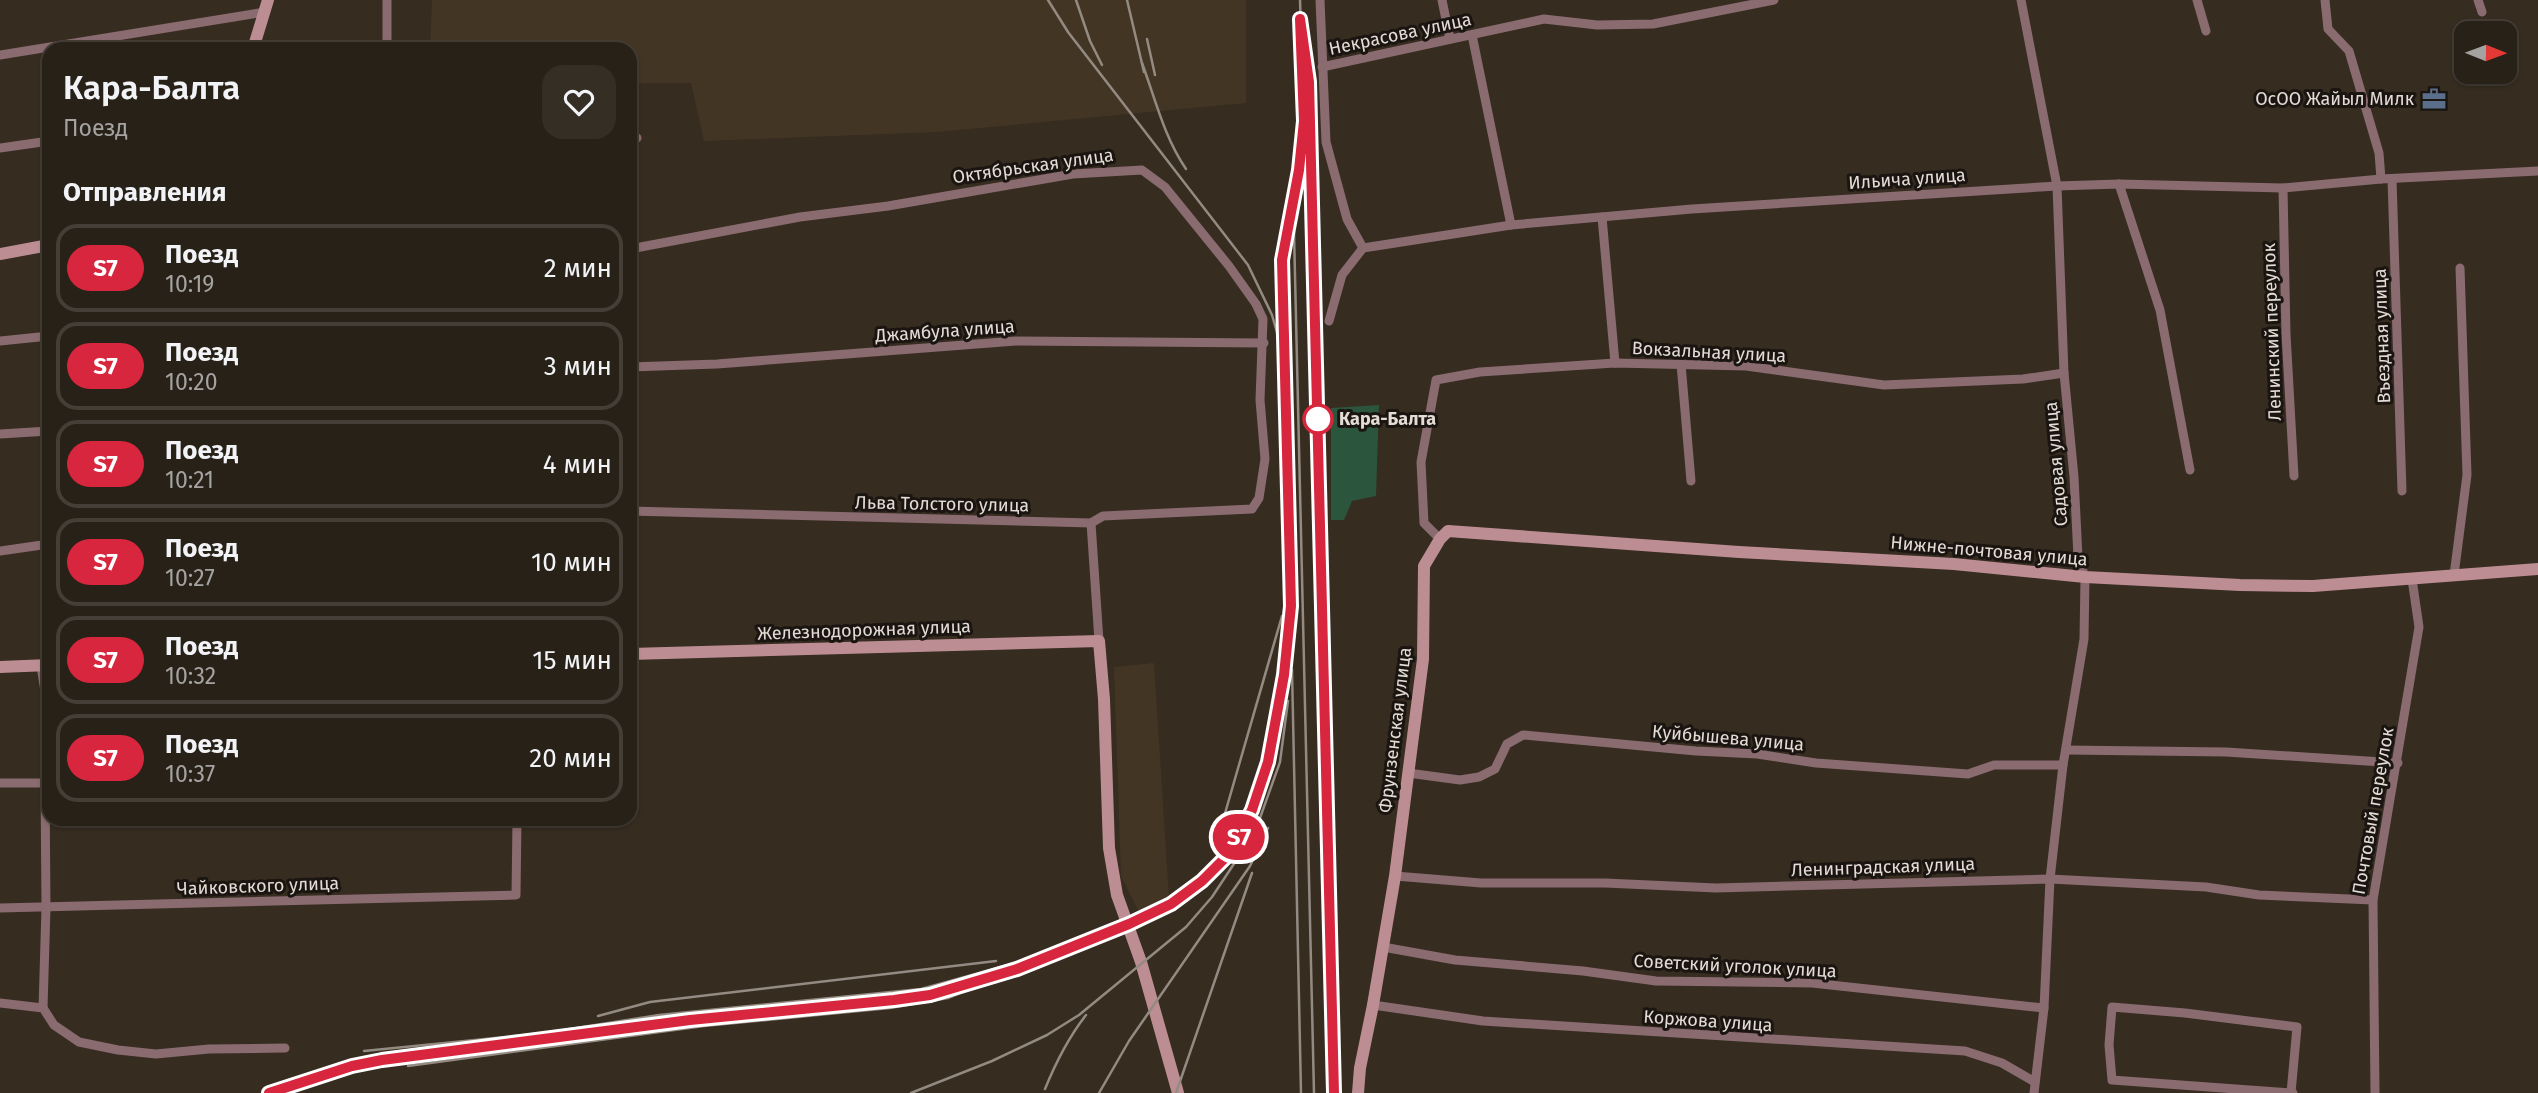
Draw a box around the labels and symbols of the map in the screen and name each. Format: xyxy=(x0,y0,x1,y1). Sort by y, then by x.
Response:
street label: Некрасова улица xyxy=(1327,8,1473,60)
north arrow xyxy=(2454,21,2516,84)
office icon: ОсОО Жайыл Милк xyxy=(2420,85,2448,113)
place label: ОсОО Жайыл Милк xyxy=(2255,88,2415,110)
street label: Октябрьская улица xyxy=(951,144,1115,188)
street label: Ильича улица xyxy=(1848,164,1966,194)
street label: Ленинский переулок xyxy=(2258,242,2286,421)
street label: Въездная улица xyxy=(2369,268,2395,404)
street label: Джамбула улица xyxy=(874,315,1015,347)
street label: Вокзальная улица xyxy=(1631,337,1787,367)
street label: Садовая улица xyxy=(2040,401,2072,527)
marker: Кара-Балта xyxy=(1303,404,1333,434)
place label: Кара-Балта xyxy=(1339,408,1436,430)
street label: Льва Толстого улица xyxy=(855,491,1029,517)
street label: Нижне-почтовая улица xyxy=(1890,531,2088,571)
street label: Железнодорожная улица xyxy=(757,615,971,645)
street label: Фрунзенская улица xyxy=(1374,646,1416,814)
street label: Куйбышева улица xyxy=(1651,720,1805,756)
street label: Почтовый переулок xyxy=(2347,725,2399,896)
line badge: S7 xyxy=(1208,814,1270,860)
street label: Ленинградская улица xyxy=(1791,853,1975,881)
street label: Чайковского улица xyxy=(176,872,340,900)
street label: Советский уголок улица xyxy=(1633,950,1837,982)
street label: Коржова улица xyxy=(1643,1006,1773,1036)

